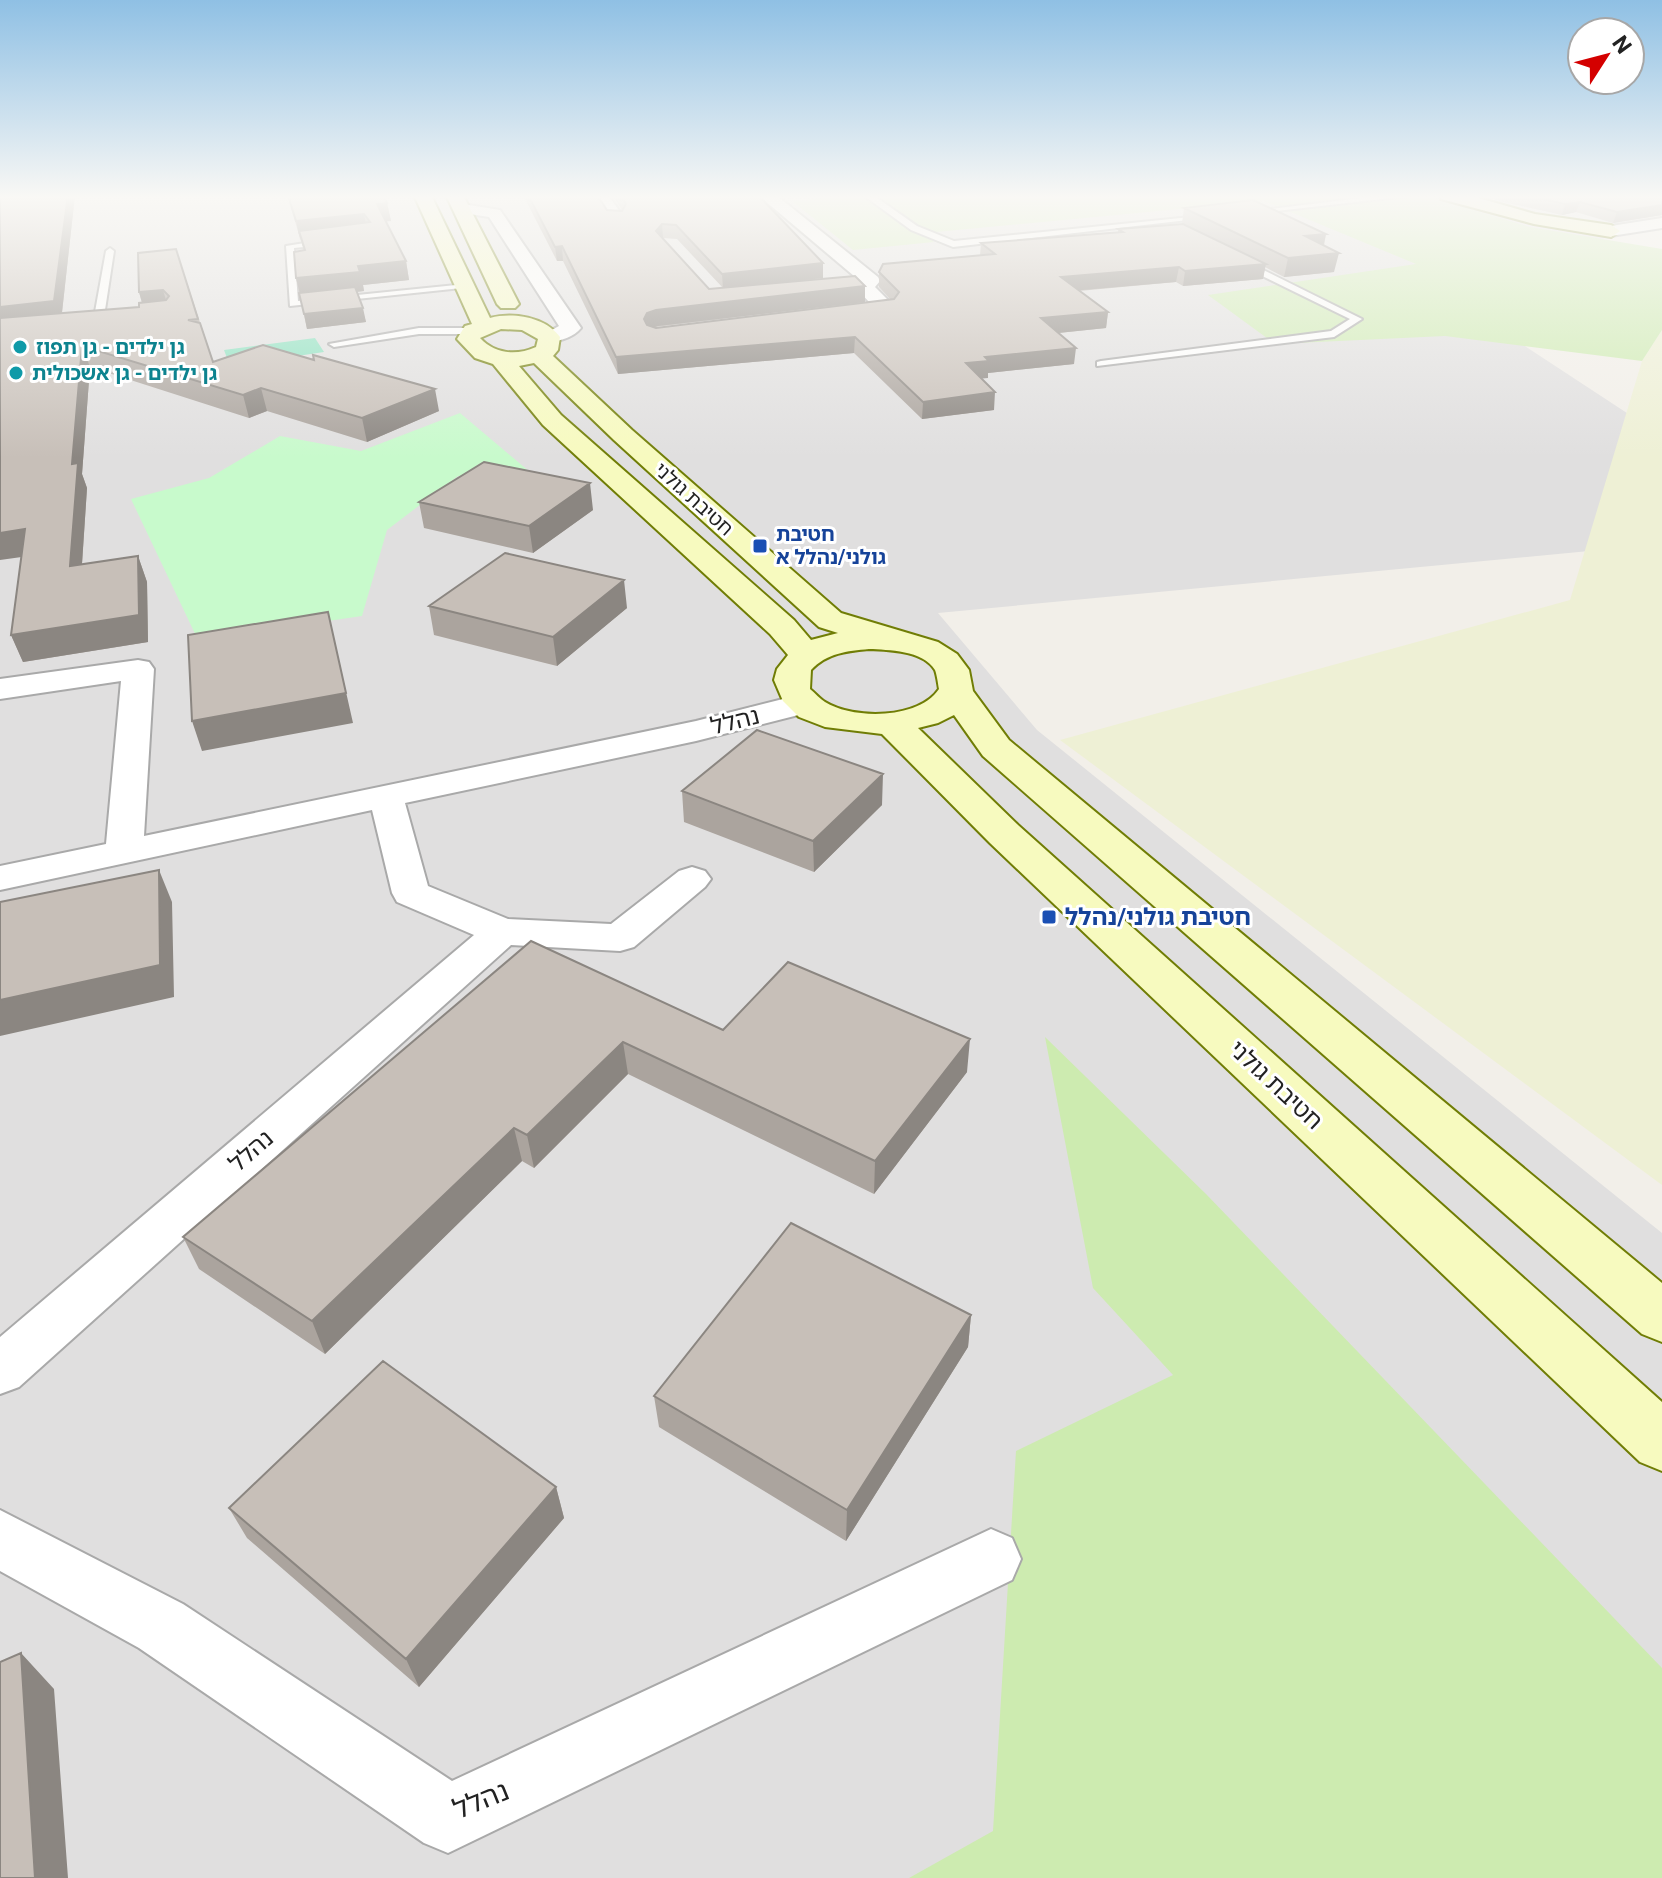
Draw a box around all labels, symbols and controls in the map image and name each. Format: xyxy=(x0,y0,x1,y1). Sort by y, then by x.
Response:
north arrow xyxy=(1566,16,1646,96)
text: N xyxy=(1607,31,1636,58)
place label: גן ילדים - גן תפוז xyxy=(36,335,185,359)
marker: גן ילדים - גן תפוז xyxy=(11,338,29,356)
place label: גן ילדים - גן אשכולית xyxy=(32,361,217,385)
marker: גן ילדים - גן אשכולית xyxy=(7,364,25,382)
street label: חטיבת גולני xyxy=(650,457,738,541)
place label: חטיבת גולני/נהלל א xyxy=(776,522,886,569)
marker: חטיבת גולני/נהלל א xyxy=(751,537,769,555)
street label: נהלל xyxy=(708,701,762,741)
place label: חטיבת גולני/נהלל xyxy=(1065,903,1251,931)
marker: חטיבת גולני/נהלל xyxy=(1040,908,1058,926)
street label: חטיבת גולני xyxy=(1224,1035,1328,1135)
street label: נהלל xyxy=(223,1124,279,1178)
street label: נהלל xyxy=(448,1774,514,1826)

